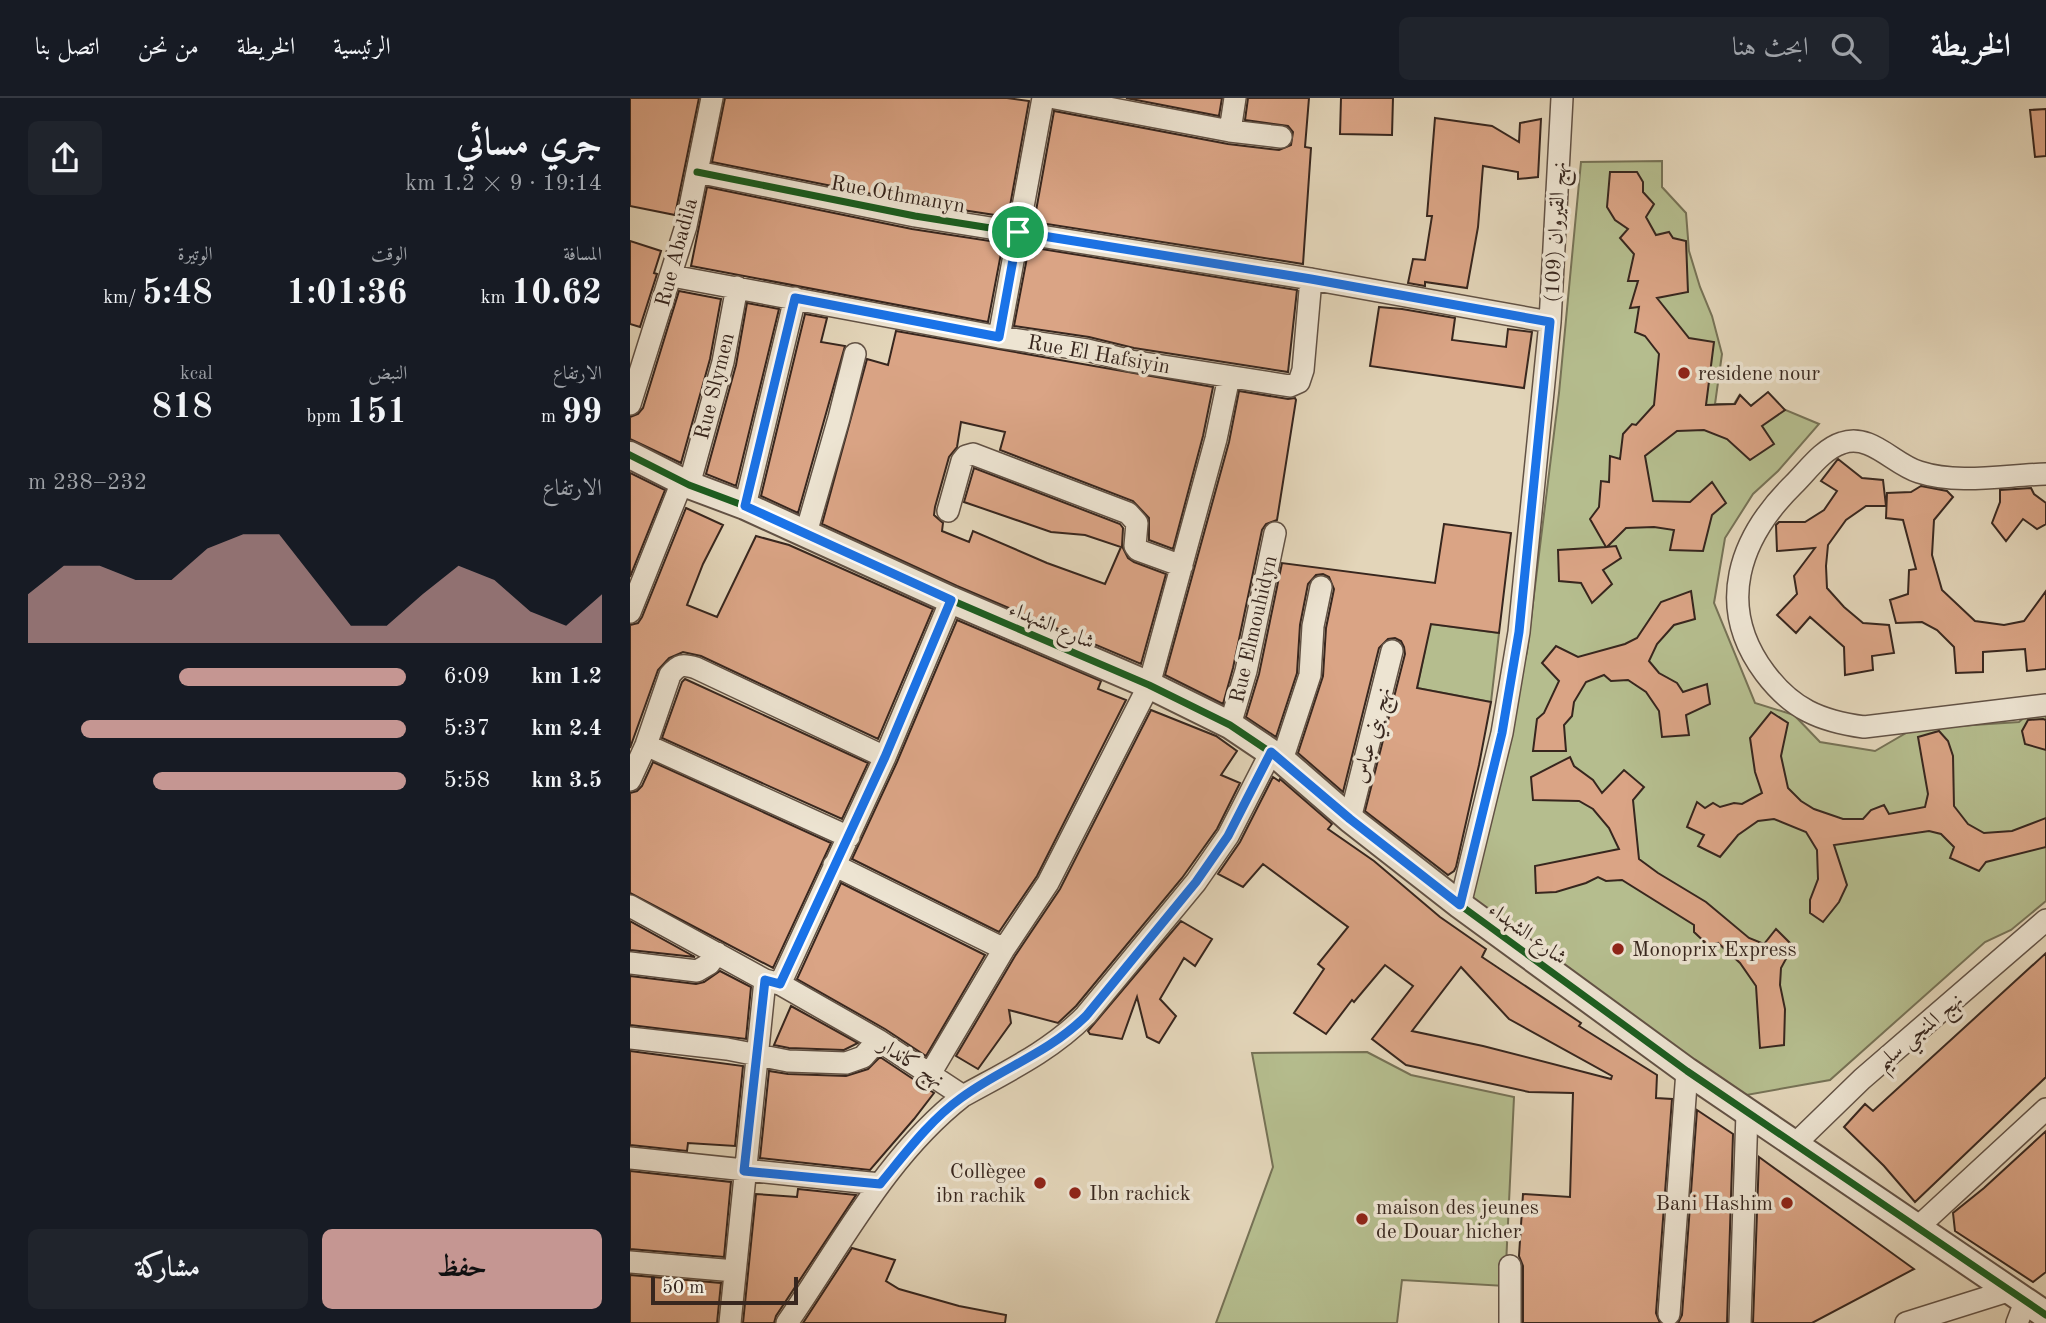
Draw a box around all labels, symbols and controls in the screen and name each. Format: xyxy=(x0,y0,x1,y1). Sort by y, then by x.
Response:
search box xyxy=(1399,17,1889,80)
icon: search xyxy=(1827,29,1865,67)
text: الخريطة xyxy=(1931,31,2011,64)
text: ابحث هنا xyxy=(1732,35,1809,61)
text: اتصل بنا xyxy=(35,36,100,60)
text: من نحن xyxy=(138,36,199,60)
text: الخريطة xyxy=(237,36,295,60)
text: الرئيسية xyxy=(333,36,391,60)
button: share xyxy=(28,121,102,195)
text: جري مسائي xyxy=(456,125,602,163)
street label: نهج القيروان (109) xyxy=(1542,161,1578,303)
text: 19:14 · 9 × 1.2 km xyxy=(405,172,602,195)
street label: Rue Othmanyn xyxy=(829,173,967,218)
street label: Rue Abadila xyxy=(653,196,702,309)
pin xyxy=(988,202,1048,262)
icon: arrive xyxy=(999,213,1037,251)
text: الوتيرة xyxy=(178,246,213,265)
text: الوقت xyxy=(371,246,407,265)
text: المسافة xyxy=(563,246,602,265)
text: 5:48 xyxy=(142,276,213,311)
text: 1:01:36 xyxy=(286,276,407,311)
text: 10.62 xyxy=(511,276,602,311)
text: /km xyxy=(103,289,142,308)
text: km xyxy=(481,289,511,308)
street label: Rue Slymen xyxy=(692,331,739,442)
street label: Rue El Hafsiyin xyxy=(1026,333,1172,378)
place label: residene nour xyxy=(1698,364,1821,385)
text: kcal xyxy=(180,365,213,384)
text: النبض xyxy=(368,365,407,384)
text: الارتفاع xyxy=(553,365,602,384)
marker: residene nour xyxy=(1676,365,1692,381)
text: 818 xyxy=(152,390,213,425)
text: 151 xyxy=(346,395,407,430)
text: 99 xyxy=(561,395,602,430)
text: bpm xyxy=(306,408,346,427)
text: m xyxy=(541,408,561,427)
text: 232–238 m xyxy=(28,471,147,494)
text: الارتفاع xyxy=(542,477,602,500)
street label: Rue Elmouhidyn xyxy=(1227,554,1282,705)
street label: شارع الشهداء xyxy=(1003,599,1097,659)
text: 6:09 xyxy=(444,665,490,688)
text: 1.2 km xyxy=(531,665,602,688)
street label: نهج بني عباس xyxy=(1350,685,1402,787)
text: 5:37 xyxy=(444,717,490,740)
text: 2.4 km xyxy=(531,717,602,740)
text: 5:58 xyxy=(444,769,490,792)
text: 3.5 km xyxy=(531,769,602,792)
street label: شارع الشهداء xyxy=(1481,899,1570,974)
place label: Monoprix Express xyxy=(1632,940,1797,961)
marker: Monoprix Express xyxy=(1610,941,1626,957)
street label: نهج المنجي سليم xyxy=(1872,990,1973,1081)
street label: نهج كاندار xyxy=(869,1033,948,1098)
place label: Collègee ibn rachik xyxy=(936,1162,1026,1207)
marker: Collègee ibn rachik xyxy=(1032,1175,1048,1191)
place label: Ibn rachick xyxy=(1089,1184,1191,1205)
marker: Ibn rachick xyxy=(1067,1185,1083,1201)
place label: Bani Hashim xyxy=(1655,1194,1773,1215)
marker: Bani Hashim xyxy=(1779,1195,1795,1211)
place label: maison des jeunes de Douar hicher xyxy=(1376,1198,1539,1243)
marker: maison des jeunes de Douar hicher xyxy=(1354,1211,1370,1227)
button: مشاركة xyxy=(28,1229,308,1309)
button: حفظ xyxy=(322,1229,602,1309)
scale bar xyxy=(651,1274,798,1306)
text: 50 m xyxy=(662,1279,704,1298)

